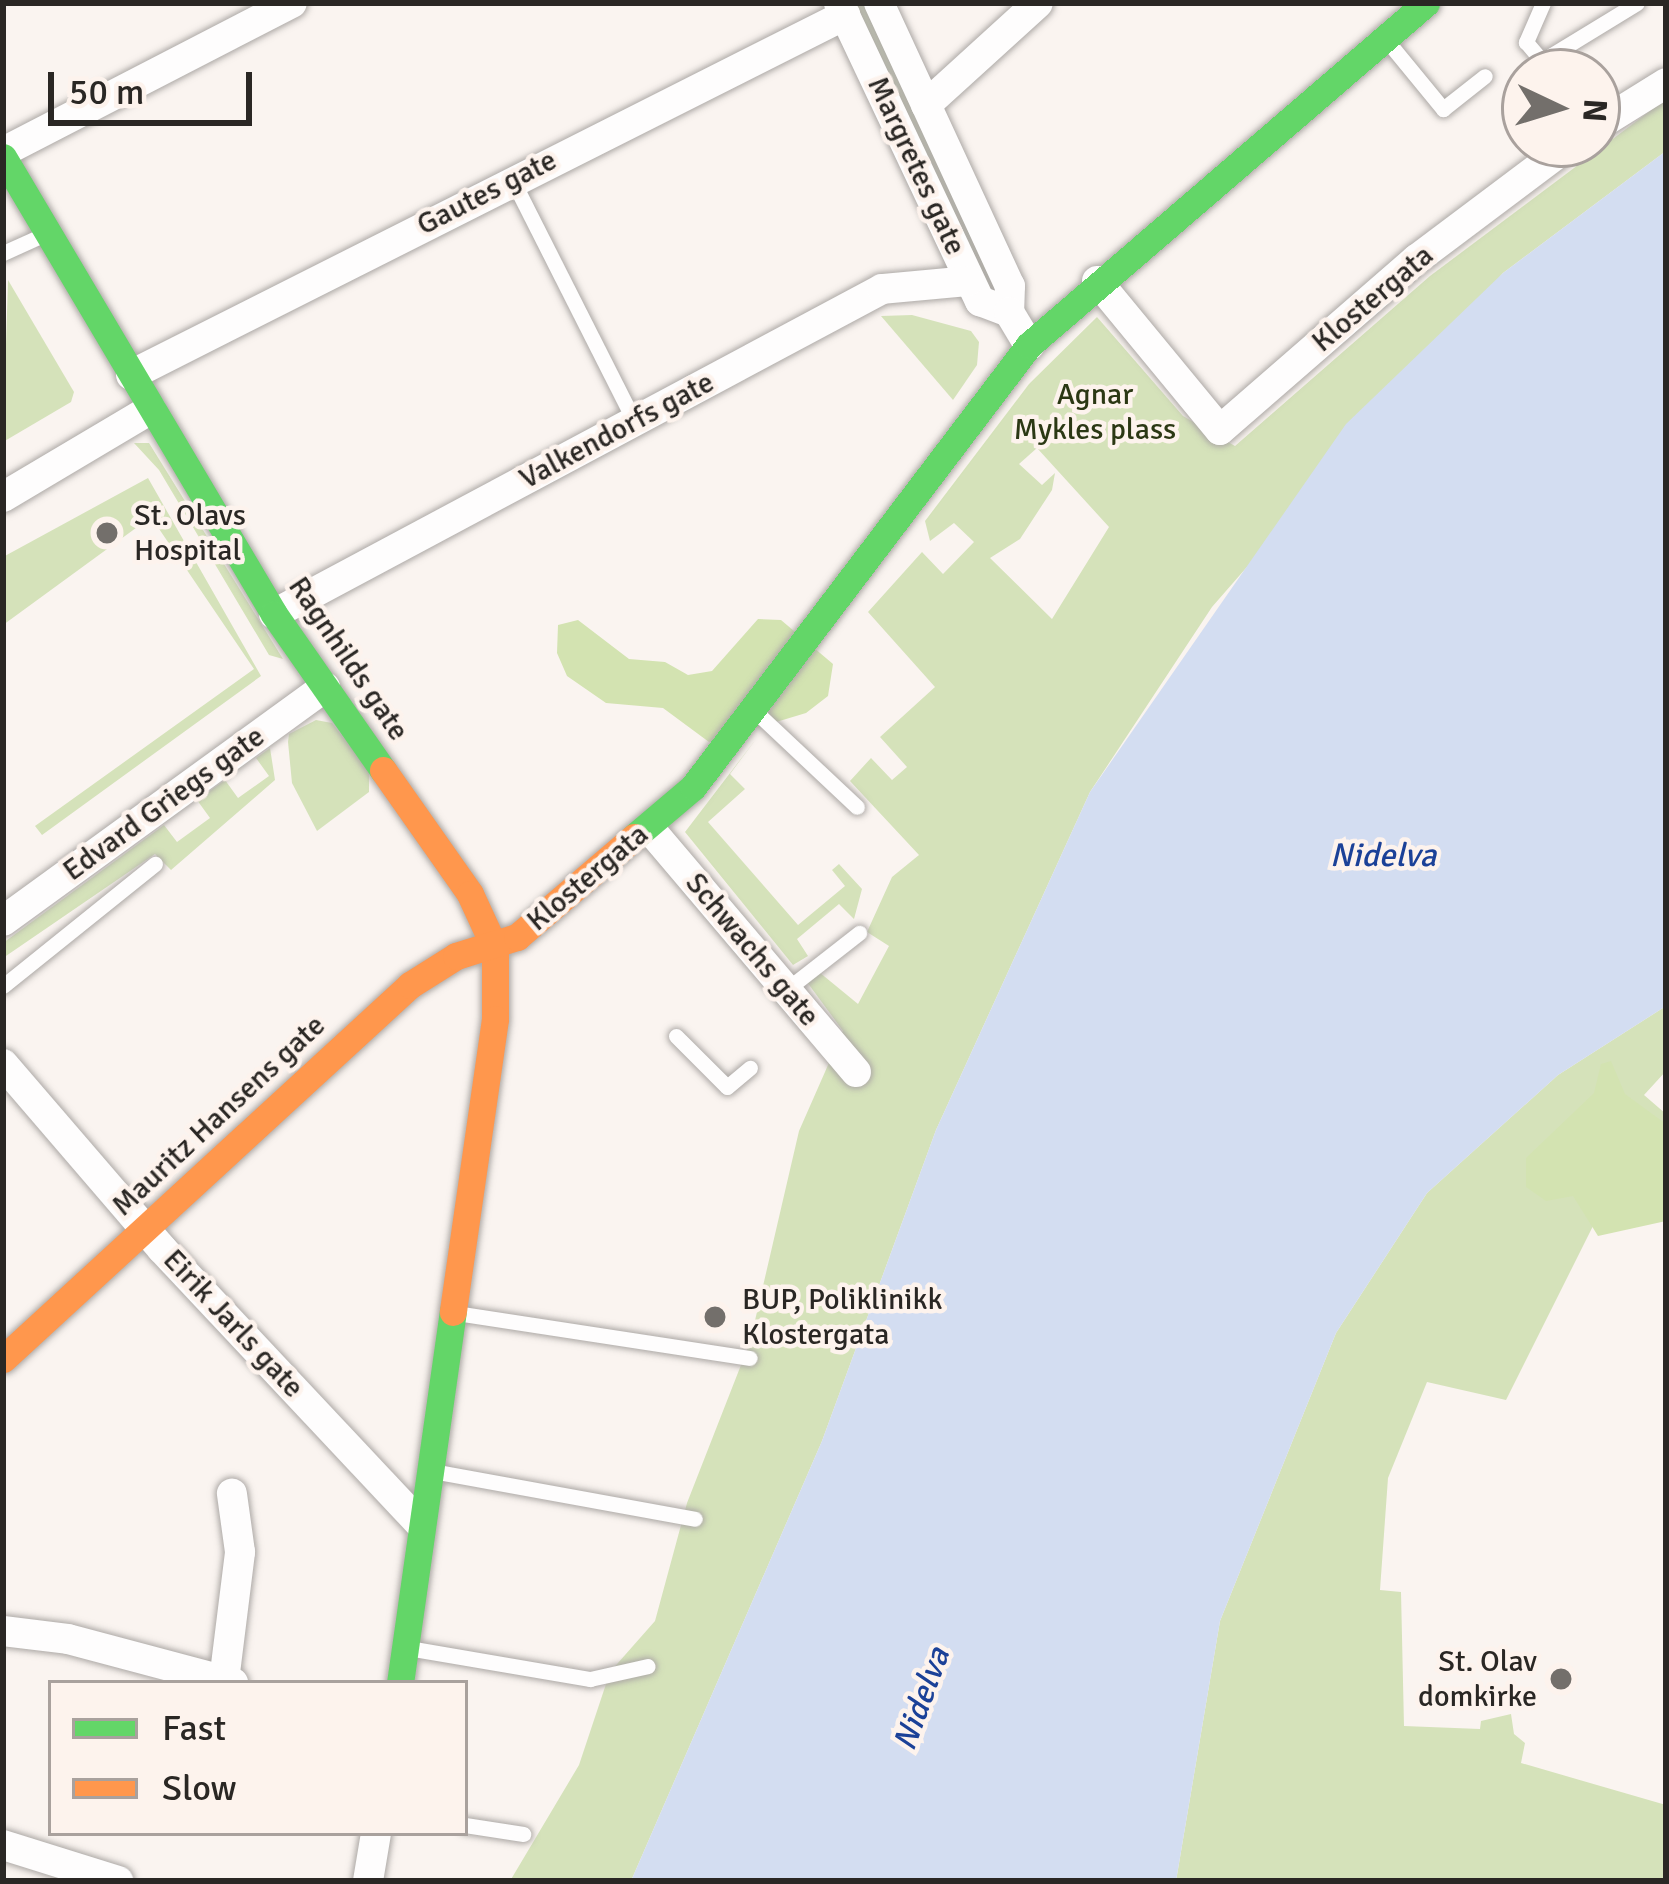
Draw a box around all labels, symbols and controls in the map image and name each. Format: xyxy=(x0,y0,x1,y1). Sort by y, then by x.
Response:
scale bar xyxy=(54,48,258,122)
north arrow xyxy=(1501,48,1621,168)
text: 50 m xyxy=(69,70,145,115)
street label: Margretes gate xyxy=(859,71,973,261)
text: N xyxy=(1573,97,1616,123)
street label: Gautes gate xyxy=(411,142,563,244)
street label: Klostergata xyxy=(1305,238,1441,360)
street label: Valkendorfs gate xyxy=(514,365,720,497)
park label: Agnar Mykles plass xyxy=(1014,377,1176,448)
place label: St. Olavs Hospital xyxy=(134,498,246,568)
marker: St. Olavs Hospital xyxy=(91,517,123,549)
street label: Ragnhilds gate xyxy=(280,570,416,748)
street label: Edvard Griegs gate xyxy=(56,719,272,889)
street label: Klostergata xyxy=(520,817,656,939)
water label: Nidelva xyxy=(1330,836,1436,876)
street label: Schwachs gate xyxy=(677,866,827,1034)
street label: Mauritz Hansens gate xyxy=(105,1008,333,1224)
street label: Eirik Jarls gate xyxy=(155,1242,311,1406)
place label: BUP, Poliklinikk Klostergata xyxy=(742,1282,942,1352)
marker: BUP, Poliklinikk Klostergata xyxy=(699,1301,731,1333)
water label: Nidelva xyxy=(885,1642,959,1756)
place label: St. Olav domkirke xyxy=(1418,1644,1537,1714)
marker: St. Olav domkirke xyxy=(1548,1666,1574,1692)
legend xyxy=(48,1680,468,1836)
text: Fast xyxy=(162,1706,226,1751)
text: Slow xyxy=(162,1766,237,1811)

